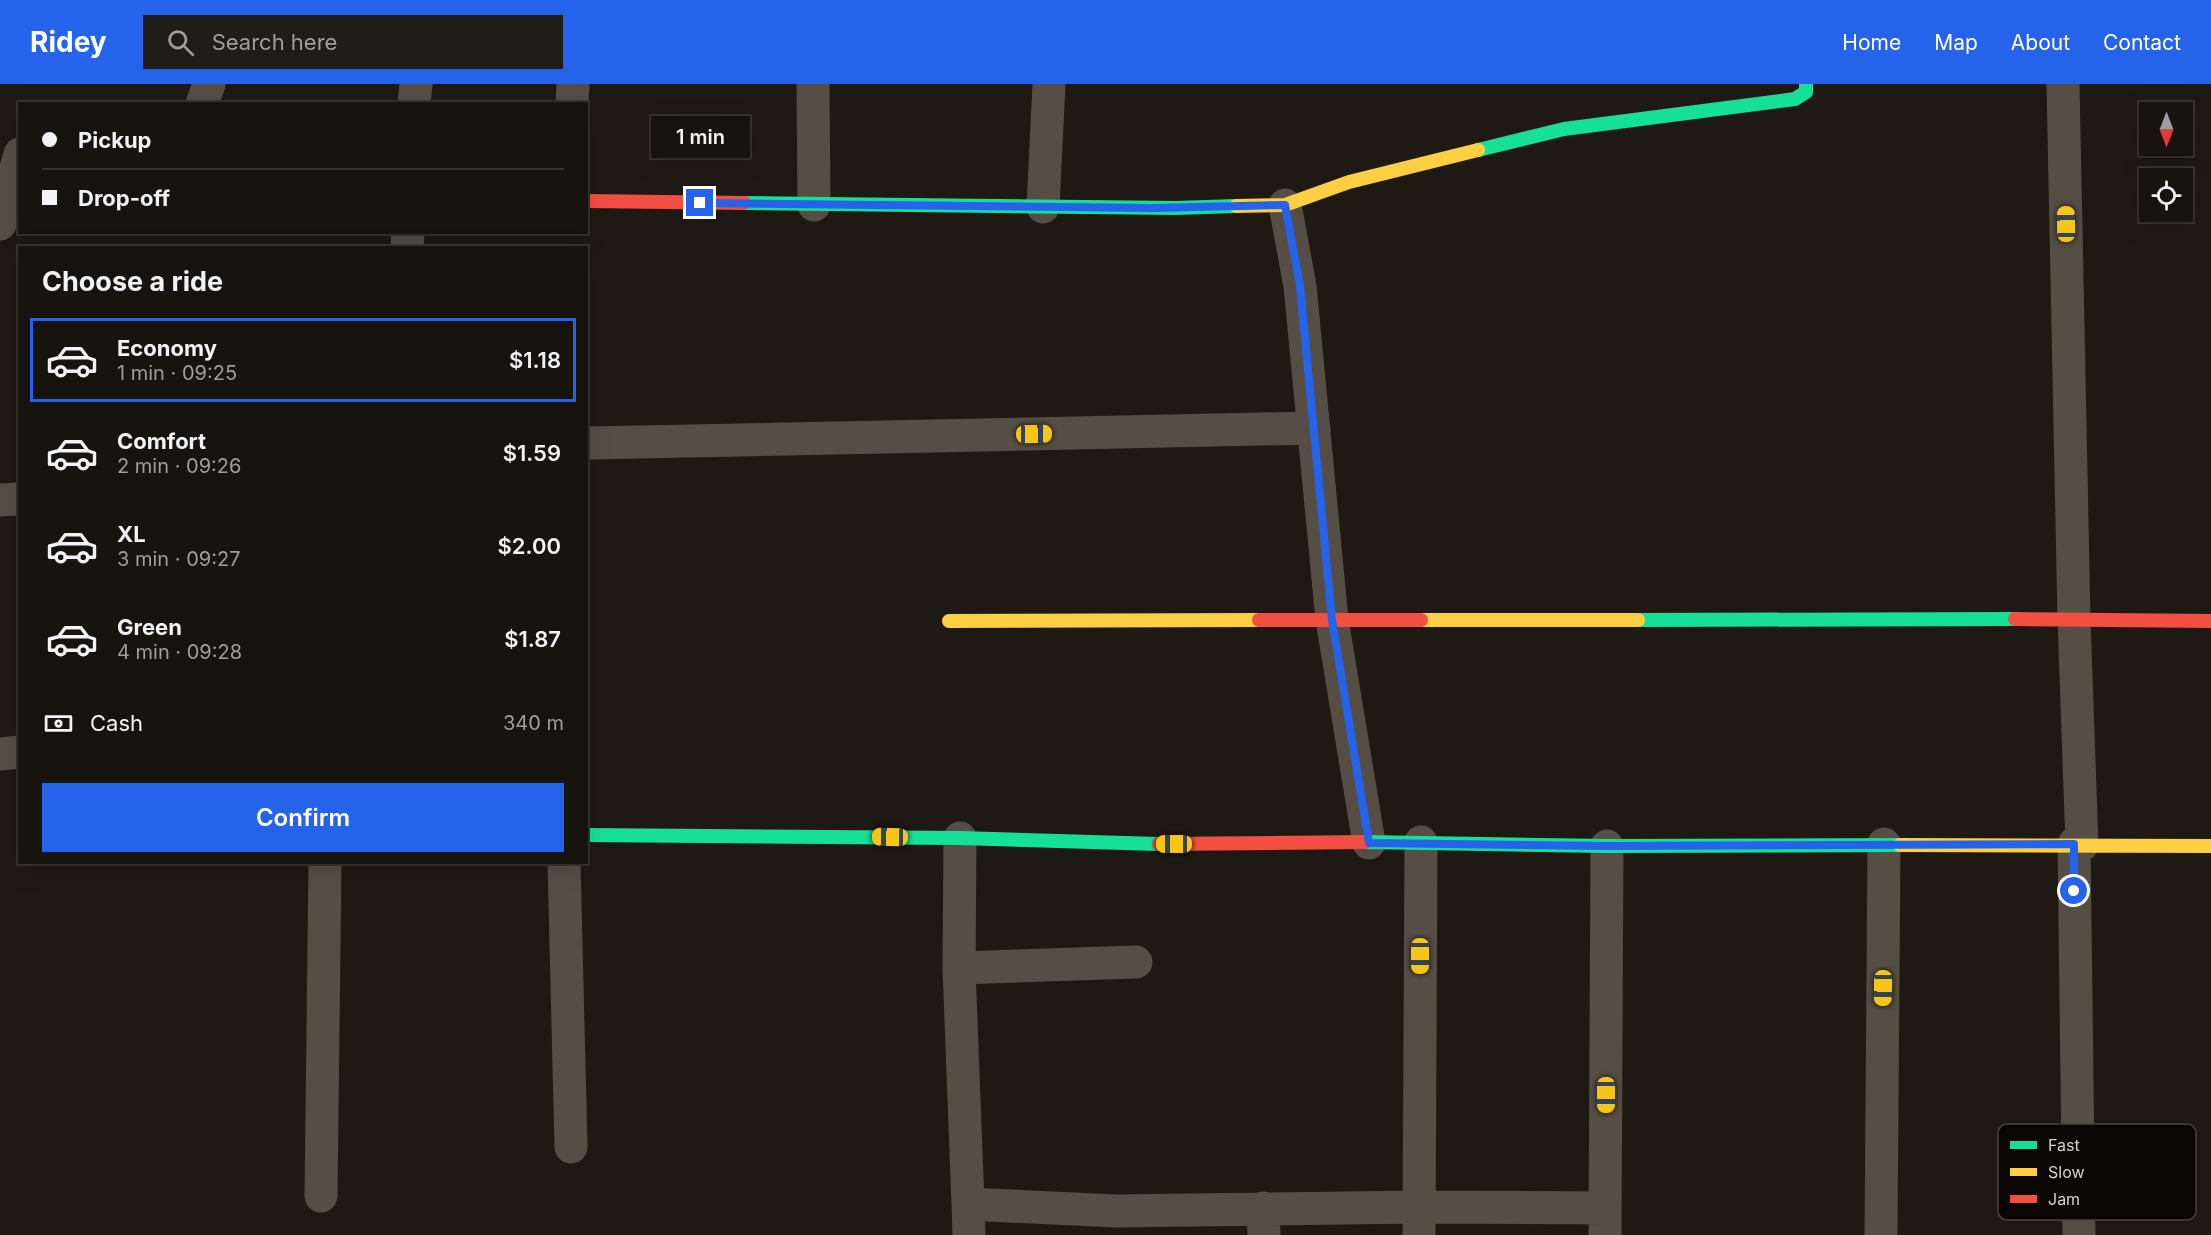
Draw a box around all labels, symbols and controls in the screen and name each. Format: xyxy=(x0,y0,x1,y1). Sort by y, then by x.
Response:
search box xyxy=(143,15,563,69)
text: Ridey xyxy=(30,25,107,59)
icon: search xyxy=(164,26,197,59)
text: Search here xyxy=(212,29,337,55)
text: Home xyxy=(1842,30,1901,55)
text: Map xyxy=(1934,30,1978,55)
text: About xyxy=(2011,30,2070,55)
text: Contact xyxy=(2103,30,2181,55)
north arrow xyxy=(2139,102,2193,156)
map controls xyxy=(2139,102,2193,222)
callout: 1 min xyxy=(650,116,750,158)
text: 1 min xyxy=(676,125,725,149)
text: Pickup xyxy=(78,127,152,153)
button: locate xyxy=(2139,168,2193,222)
text: Drop-off xyxy=(78,185,170,211)
route end xyxy=(686,189,713,216)
car xyxy=(2057,206,2075,242)
text: Choose a ride xyxy=(42,265,223,298)
icon: car xyxy=(45,333,99,387)
text: Economy xyxy=(117,335,217,361)
text: $1.18 xyxy=(509,347,561,373)
text: 1 min · 09:25 xyxy=(117,361,237,385)
car xyxy=(1016,425,1052,443)
icon: car xyxy=(45,426,99,480)
text: Comfort xyxy=(117,428,206,454)
text: $1.59 xyxy=(503,440,561,466)
text: 2 min · 09:26 xyxy=(117,454,241,478)
icon: car xyxy=(45,519,99,573)
text: XL xyxy=(117,521,146,547)
text: $2.00 xyxy=(498,533,561,559)
text: 3 min · 09:27 xyxy=(117,547,240,571)
icon: car xyxy=(45,612,99,666)
text: Green xyxy=(117,614,182,640)
text: $1.87 xyxy=(504,626,561,652)
text: 4 min · 09:28 xyxy=(117,640,242,664)
icon: cash xyxy=(42,707,75,740)
text: Cash xyxy=(90,710,143,736)
text: 340 m xyxy=(503,711,564,735)
button: Confirm xyxy=(42,783,564,852)
car xyxy=(872,828,908,846)
car xyxy=(1156,835,1192,853)
route start xyxy=(2060,877,2087,904)
car xyxy=(1411,938,1429,974)
car xyxy=(1874,970,1892,1006)
car xyxy=(1597,1077,1615,1113)
legend xyxy=(1998,1124,2196,1220)
text: Fast xyxy=(2048,1135,2080,1155)
text: Slow xyxy=(2048,1162,2085,1182)
text: Jam xyxy=(2048,1189,2080,1209)

